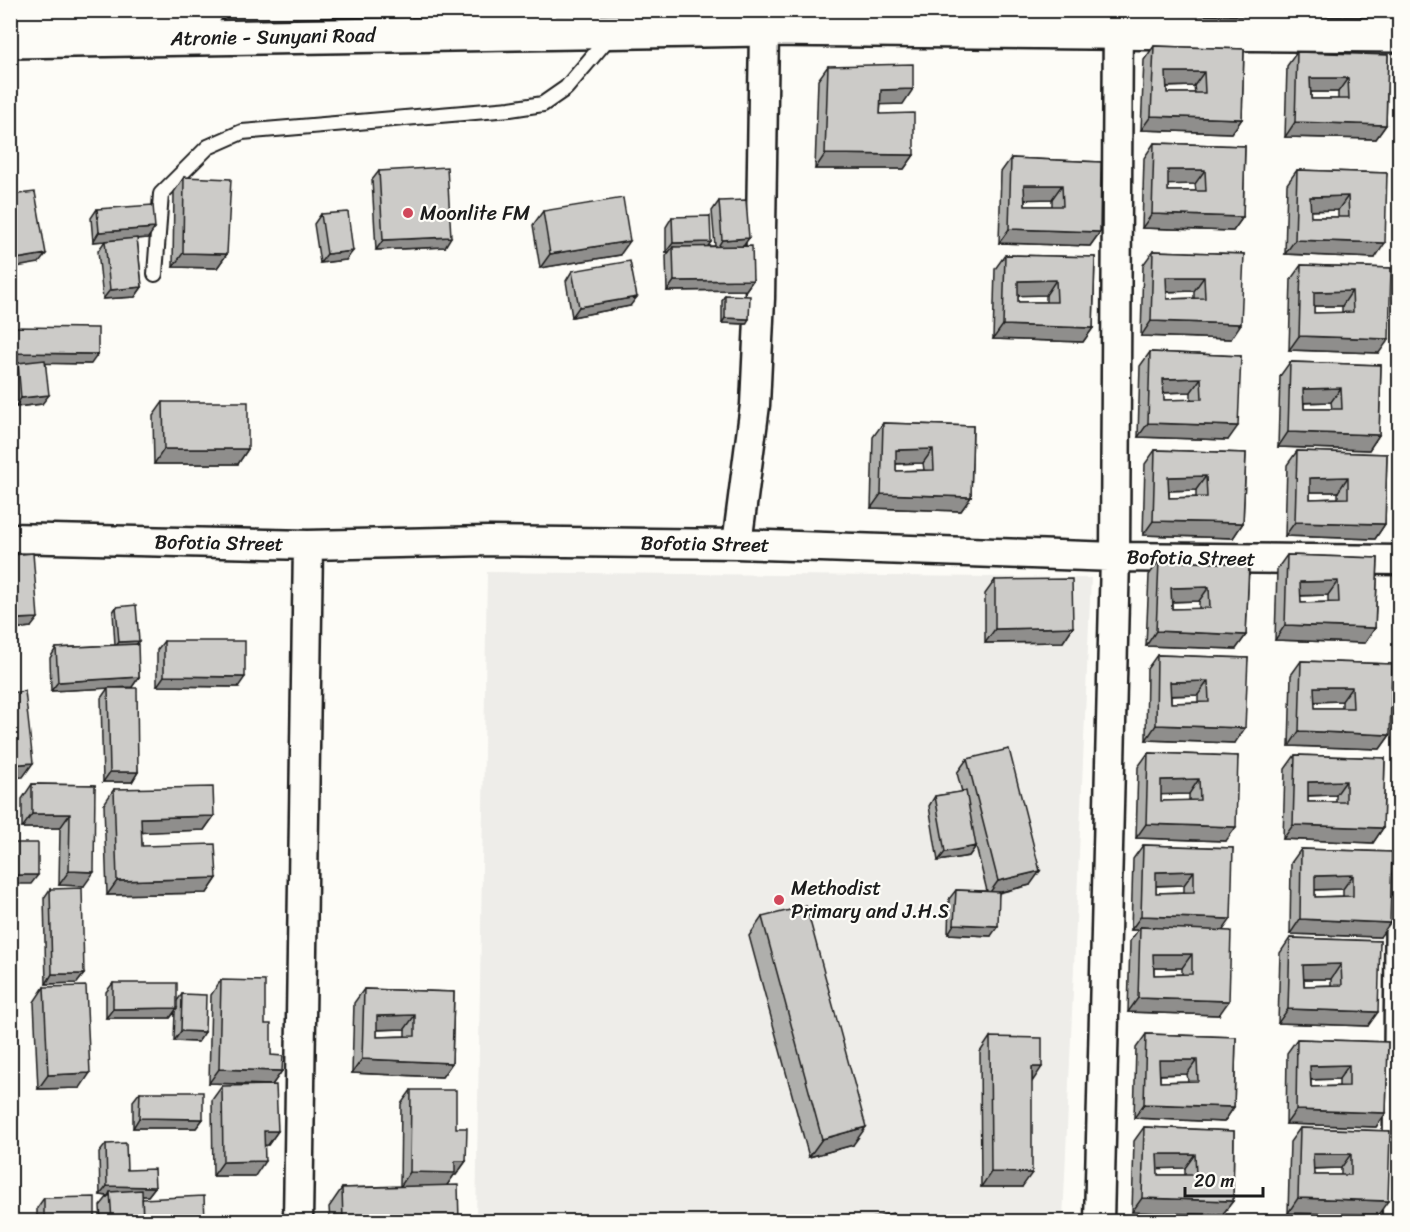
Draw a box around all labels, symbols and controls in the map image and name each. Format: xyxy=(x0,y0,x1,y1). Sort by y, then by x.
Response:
street label: Atronie - Sunyani Road xyxy=(169,18,377,56)
place label: Moonlite FM xyxy=(420,196,530,231)
marker: Moonlite FM xyxy=(401,206,415,220)
street label: Bofotia Street xyxy=(154,524,284,562)
street label: Bofotia Street xyxy=(640,525,770,563)
street label: Bofotia Street xyxy=(1126,539,1256,577)
place label: Methodist Primary and J.H.S xyxy=(791,871,949,929)
marker: Methodist Primary and J.H.S xyxy=(772,893,786,907)
scale bar xyxy=(1185,1160,1263,1198)
text: 20 m xyxy=(1194,1165,1234,1197)

